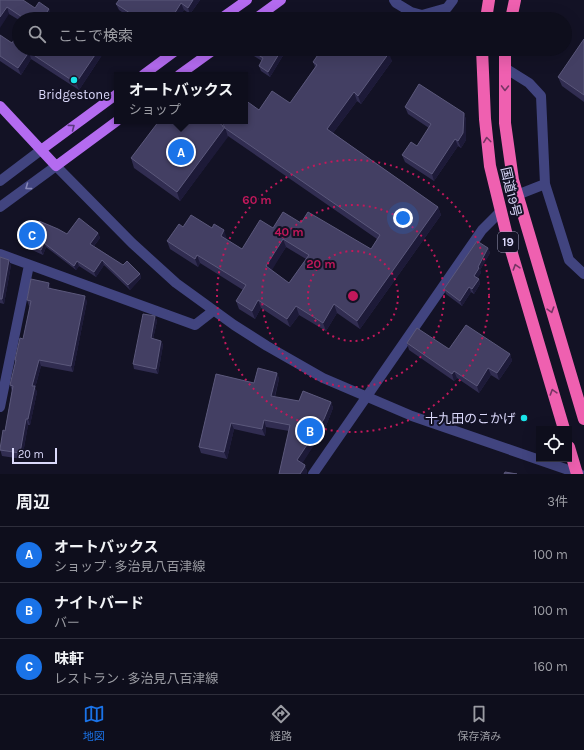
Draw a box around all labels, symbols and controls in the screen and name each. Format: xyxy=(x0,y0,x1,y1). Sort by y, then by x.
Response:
search box xyxy=(12,12,572,56)
icon: search xyxy=(26,23,48,45)
text: ここで検索 xyxy=(58,27,133,45)
popup xyxy=(114,72,248,124)
marker: Bridgestone xyxy=(69,75,79,85)
text: オートバックス xyxy=(129,81,233,99)
one-way arrow xyxy=(501,85,509,91)
place label: Bridgestone xyxy=(38,87,110,102)
text: ショップ xyxy=(129,102,181,117)
one-way arrow xyxy=(68,125,75,132)
pin: A xyxy=(168,137,194,167)
one-way arrow xyxy=(483,137,492,143)
street label: 国道19号 xyxy=(498,166,524,218)
one-way arrow xyxy=(25,182,32,189)
text: 60 m xyxy=(242,193,272,207)
your location xyxy=(393,208,413,228)
pin: C xyxy=(19,220,45,250)
text: 40 m xyxy=(274,225,304,239)
road number: 19 xyxy=(498,232,518,252)
text: 20 m xyxy=(306,257,336,271)
one-way arrow xyxy=(512,264,521,271)
centre of rings xyxy=(346,289,360,303)
one-way arrow xyxy=(546,306,555,313)
one-way arrow xyxy=(549,388,558,395)
place label: 十九田のこかげ xyxy=(425,411,516,426)
marker: 十九田のこかげ xyxy=(519,413,529,423)
pin: B xyxy=(297,416,323,446)
map controls xyxy=(536,426,572,462)
button: locate xyxy=(536,426,572,462)
scale bar xyxy=(12,446,57,465)
text: 20 m xyxy=(18,448,44,461)
text: 周辺 xyxy=(16,492,50,512)
text: 3件 xyxy=(547,494,568,509)
text: オートバックス xyxy=(54,538,159,556)
text: A xyxy=(25,547,33,562)
text: 100 m xyxy=(533,547,568,562)
text: ショップ · 多治見八百津線 xyxy=(54,559,206,574)
text: ナイトバード xyxy=(54,594,144,612)
text: B xyxy=(25,603,33,618)
text: 100 m xyxy=(533,603,568,618)
text: バー xyxy=(54,615,80,630)
text: 味軒 xyxy=(54,650,84,668)
text: C xyxy=(25,659,33,674)
text: 160 m xyxy=(533,659,568,674)
text: レストラン · 多治見八百津線 xyxy=(54,671,219,686)
tab: 地図 xyxy=(83,703,105,743)
tab: 経路 xyxy=(270,703,292,743)
tab: 保存済み xyxy=(457,703,501,743)

